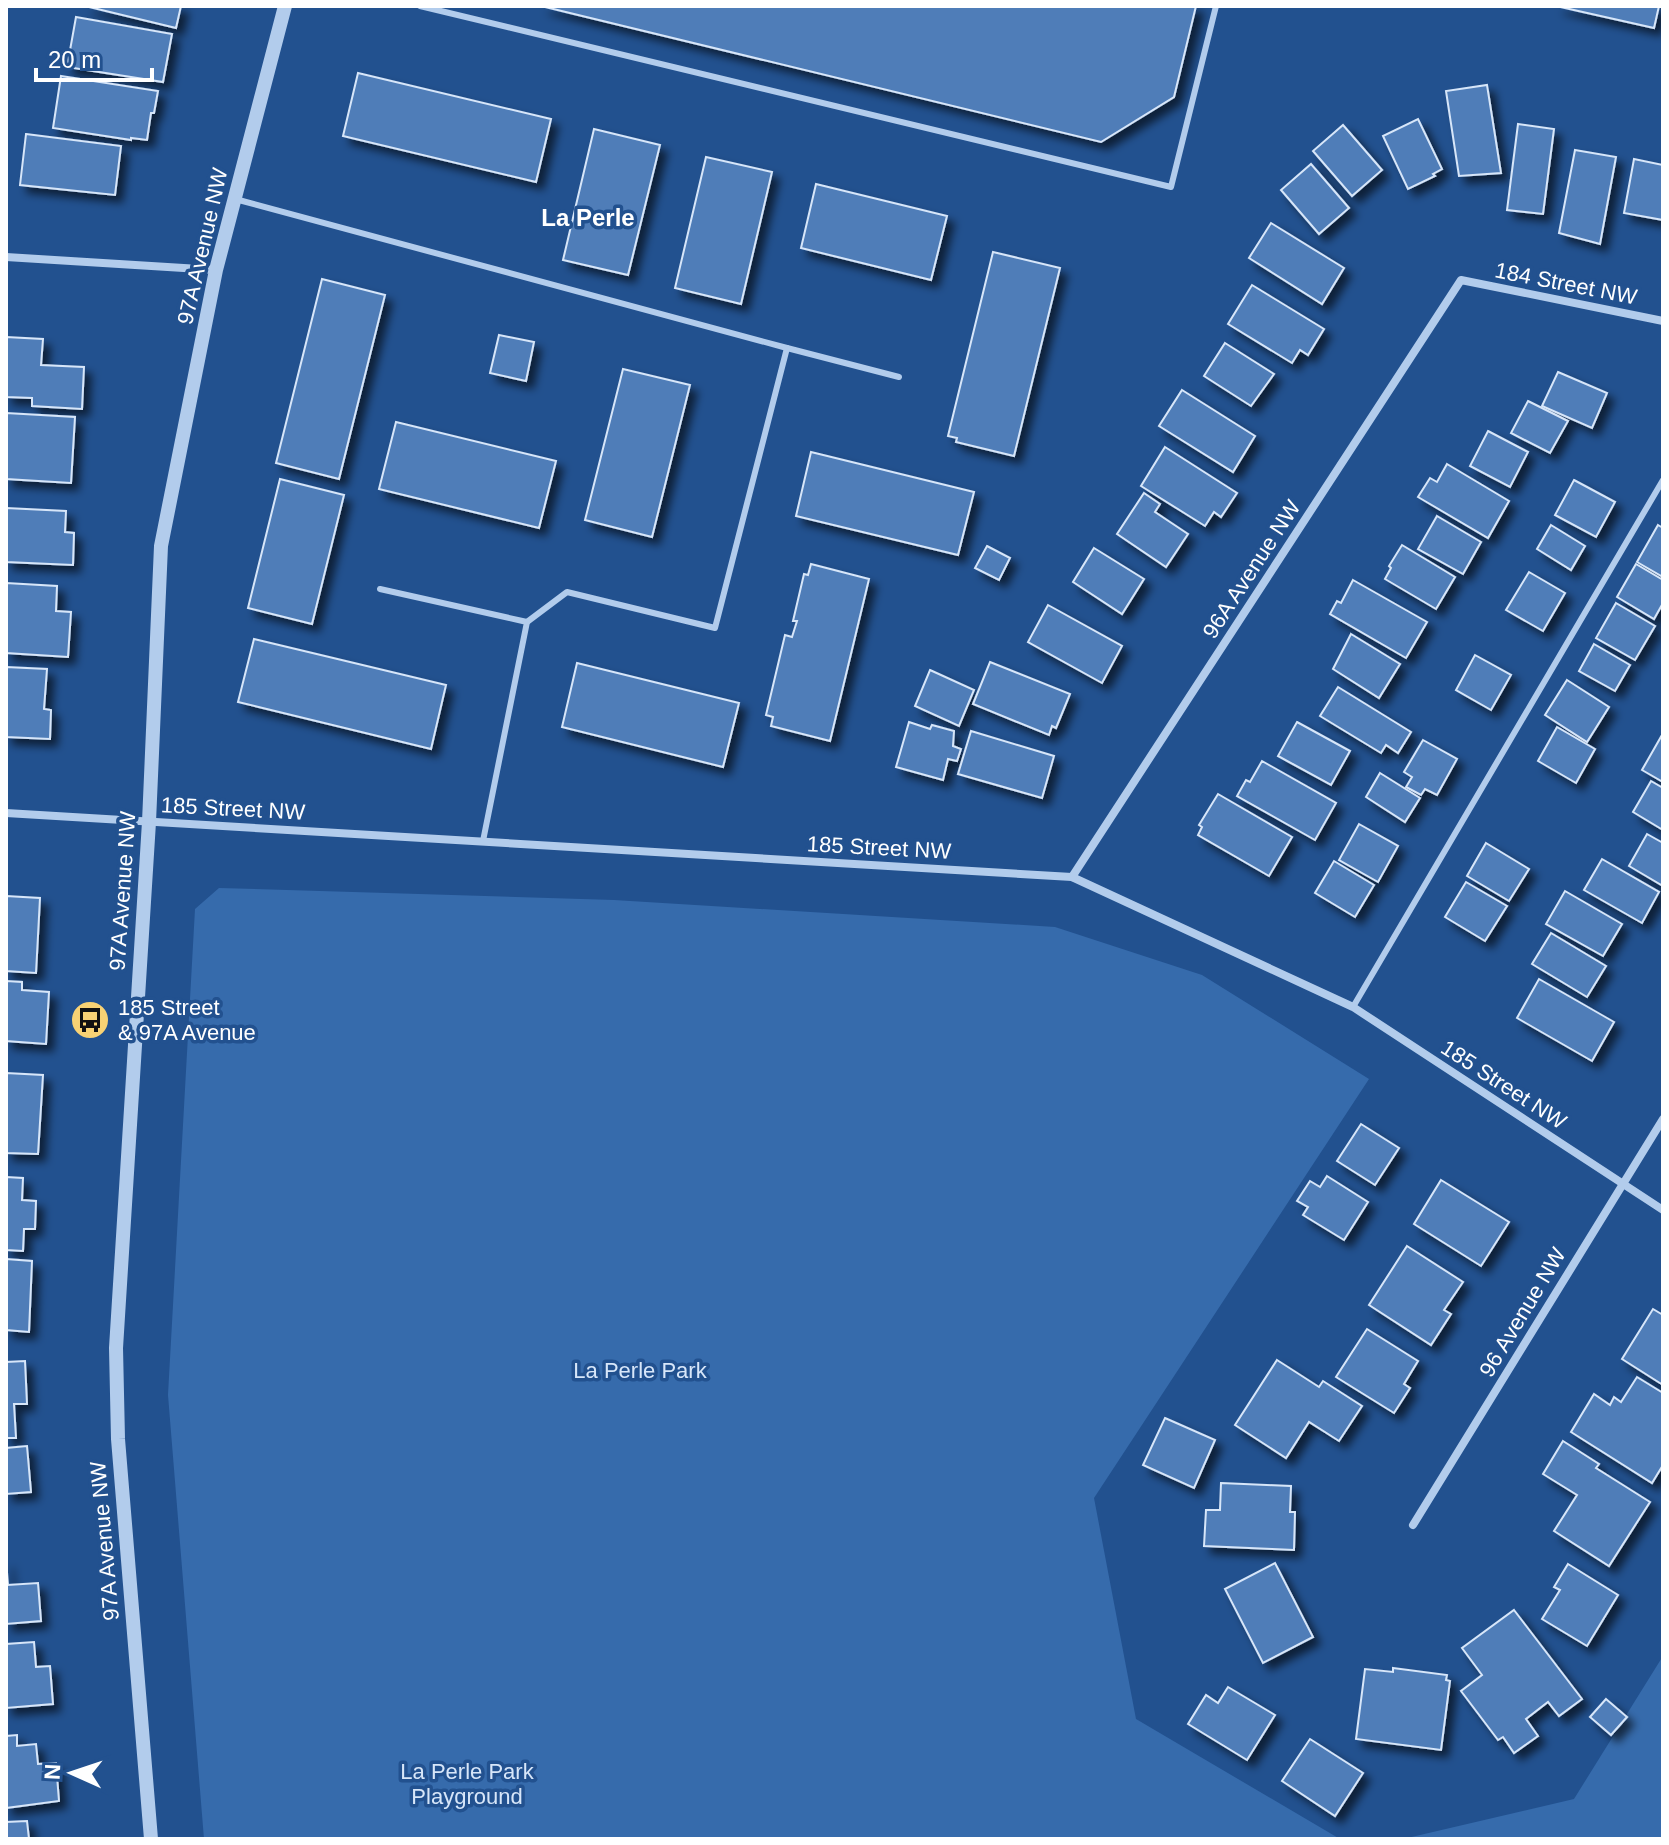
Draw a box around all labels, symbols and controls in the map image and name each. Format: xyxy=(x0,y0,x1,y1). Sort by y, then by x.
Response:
scale bar xyxy=(36,32,152,82)
text: 20 m xyxy=(48,46,101,73)
street label: 97A Avenue NW xyxy=(172,165,233,327)
district label: La Perle xyxy=(541,204,635,231)
street label: 184 Street NW xyxy=(1493,257,1639,310)
street label: 96A Avenue NW xyxy=(1197,495,1306,643)
street label: 185 Street NW xyxy=(160,792,306,825)
street label: 97A Avenue NW xyxy=(104,810,141,972)
street label: 185 Street NW xyxy=(806,831,952,864)
place label: 185 Street & 97A Avenue xyxy=(118,995,256,1045)
bus stop icon: 185 Street & 97A Avenue xyxy=(69,999,111,1041)
street label: 185 Street NW xyxy=(1436,1035,1571,1134)
street label: 96 Avenue NW xyxy=(1474,1243,1571,1381)
park label: La Perle Park xyxy=(573,1358,708,1383)
street label: 97A Avenue NW xyxy=(85,1460,124,1622)
north arrow xyxy=(32,1733,112,1813)
park label: La Perle Park Playground xyxy=(400,1759,535,1809)
text: N xyxy=(40,1763,65,1781)

